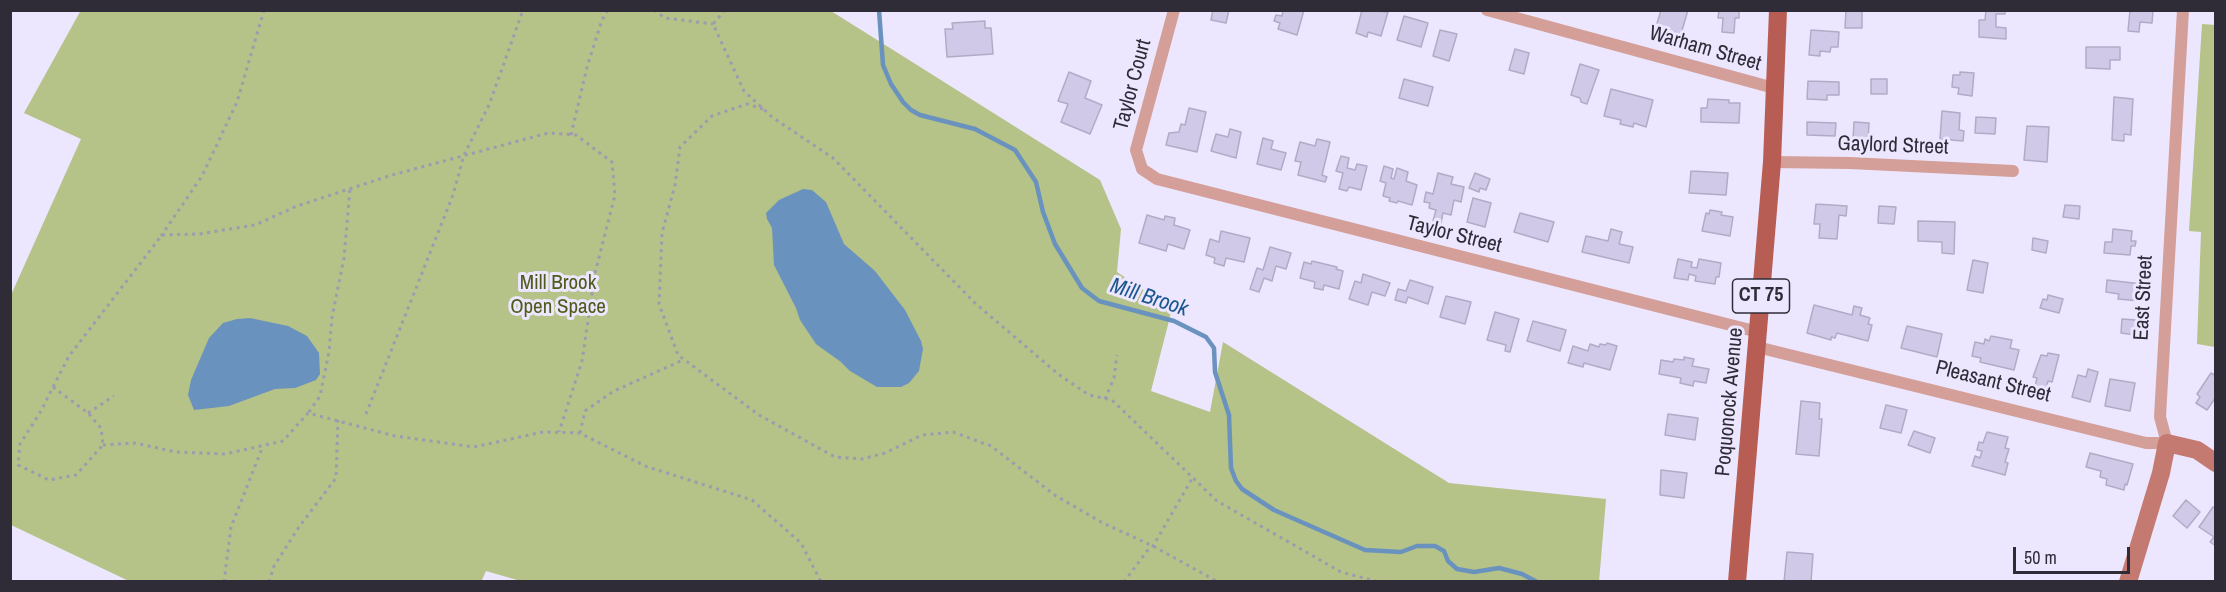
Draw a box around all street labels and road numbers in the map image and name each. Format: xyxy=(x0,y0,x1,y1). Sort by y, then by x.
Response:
street label: Warham Street xyxy=(1646,21,1764,77)
street label: Taylor Court xyxy=(1109,37,1157,133)
street label: Gaylord Street xyxy=(1837,131,1949,161)
street label: Taylor Street xyxy=(1404,211,1504,259)
street label: East Street xyxy=(2129,255,2159,341)
road number: CT 75 xyxy=(1732,279,1790,313)
street label: Poquonock Avenue xyxy=(1711,327,1749,477)
street label: Pleasant Street xyxy=(1933,356,2053,408)

